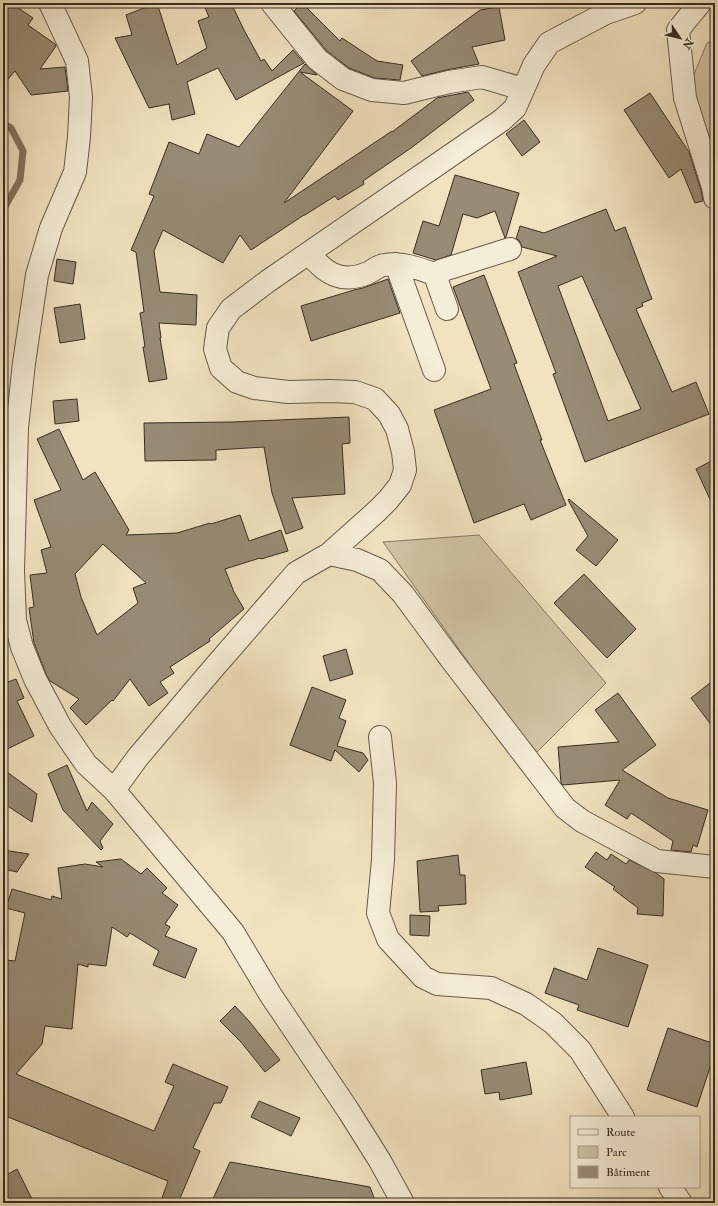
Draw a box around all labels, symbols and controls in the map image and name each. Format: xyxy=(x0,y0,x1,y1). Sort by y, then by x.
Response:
north arrow xyxy=(660,18,700,58)
text: N xyxy=(679,35,697,52)
legend xyxy=(570,1116,700,1188)
text: Route xyxy=(606,1125,635,1140)
text: Parc xyxy=(606,1145,627,1160)
text: Bâtiment xyxy=(606,1165,650,1180)

